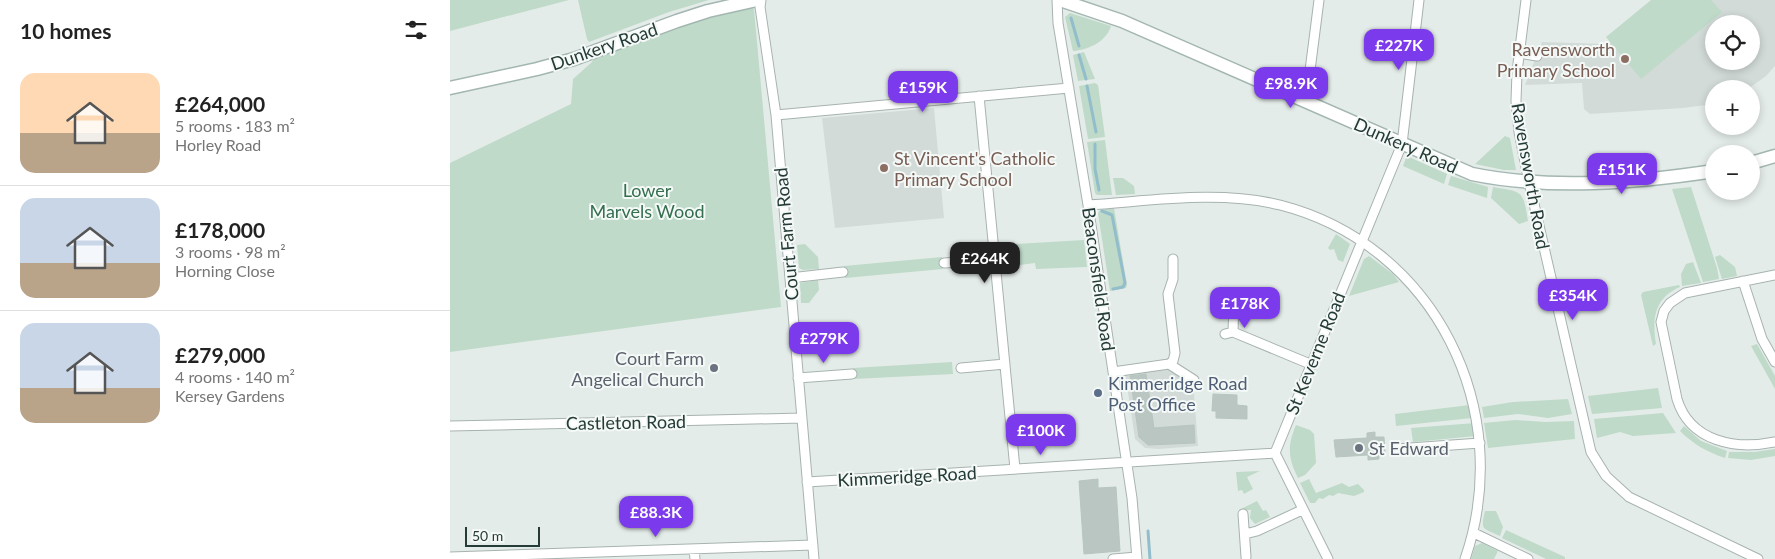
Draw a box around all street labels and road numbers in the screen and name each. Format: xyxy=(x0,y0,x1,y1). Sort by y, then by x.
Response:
street label: Dunkery Road xyxy=(548,17,660,75)
street label: Ravensworth Road xyxy=(1507,101,1555,251)
street label: Dunkery Road xyxy=(1351,112,1461,178)
street label: Court Farm Road xyxy=(769,167,803,301)
street label: Beaconsfield Road xyxy=(1078,206,1120,352)
street label: St Keverne Road xyxy=(1280,289,1350,417)
street label: Castleton Road xyxy=(566,410,686,434)
street label: Kimmeridge Road xyxy=(837,461,977,491)

